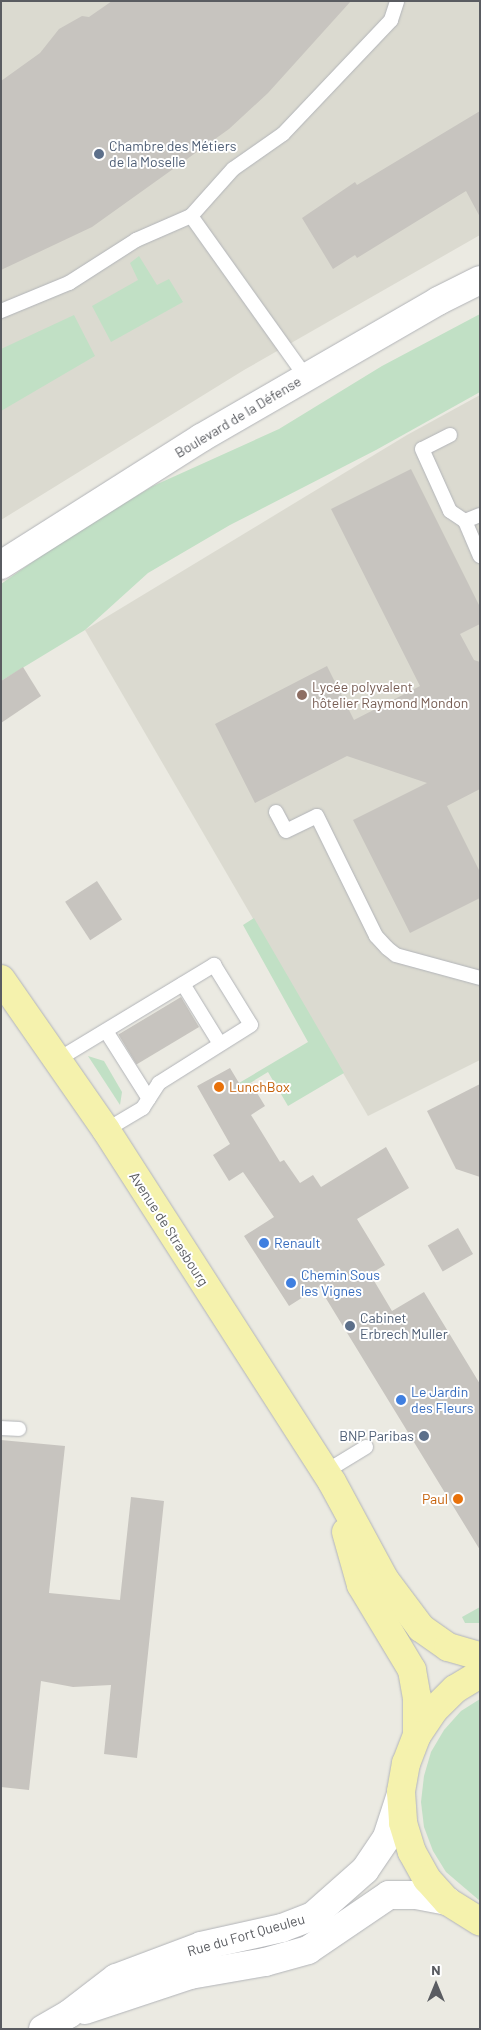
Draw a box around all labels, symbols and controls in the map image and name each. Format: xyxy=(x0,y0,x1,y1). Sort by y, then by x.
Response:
place label: Chambre des Métiers de la Moselle xyxy=(109,138,236,170)
marker: Chambre des Métiers de la Moselle xyxy=(93,148,105,160)
street label: Boulevard de la Défense xyxy=(172,373,304,461)
place label: Lycée polyvalent hôtelier Raymond Mondon xyxy=(312,679,468,712)
marker: Lycée polyvalent hôtelier Raymond Mondon xyxy=(296,689,308,701)
place label: LunchBox xyxy=(229,1079,290,1095)
marker: LunchBox xyxy=(213,1081,225,1093)
street label: Avenue de Strasbourg xyxy=(126,1169,212,1289)
place label: Renault xyxy=(274,1235,321,1251)
marker: Renault xyxy=(258,1237,270,1249)
place label: Chemin Sous les Vignes xyxy=(301,1267,380,1300)
marker: Chemin Sous les Vignes xyxy=(285,1277,297,1289)
place label: Cabinet Erbrech Muller xyxy=(360,1310,448,1342)
marker: Cabinet Erbrech Muller xyxy=(344,1320,356,1332)
place label: Le Jardin des Fleurs xyxy=(411,1384,473,1416)
marker: Le Jardin des Fleurs xyxy=(395,1394,407,1406)
place label: BNP Paribas xyxy=(339,1428,414,1444)
marker: BNP Paribas xyxy=(418,1430,430,1442)
place label: Paul xyxy=(422,1491,448,1507)
marker: Paul xyxy=(452,1493,464,1505)
street label: Rue du Fort Queuleu xyxy=(185,1910,307,1960)
north arrow xyxy=(411,1960,461,2010)
text: N xyxy=(431,1961,441,1978)

